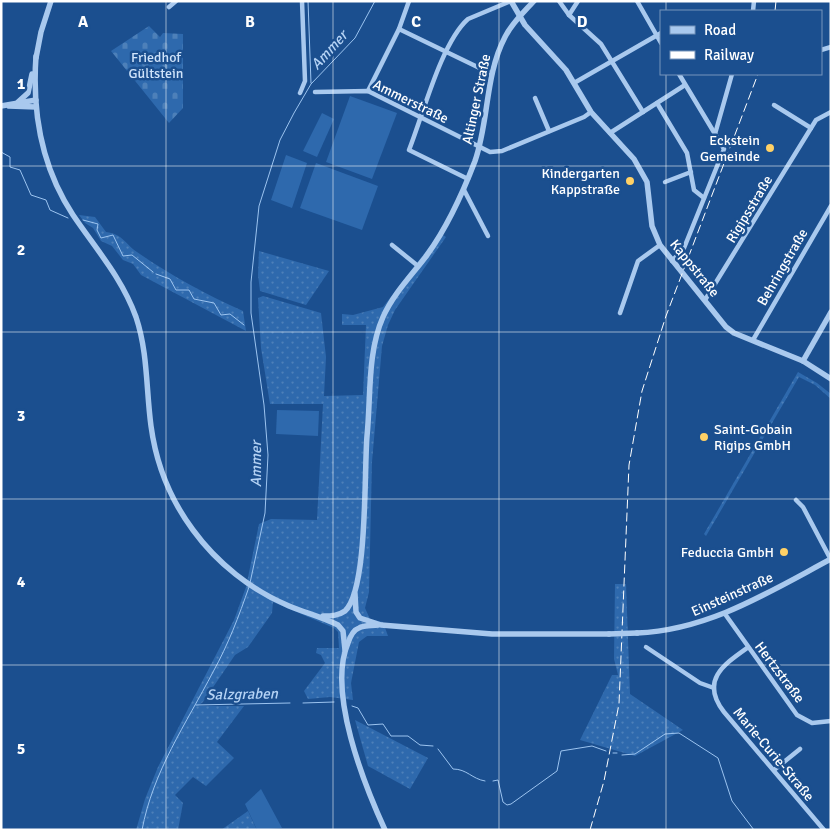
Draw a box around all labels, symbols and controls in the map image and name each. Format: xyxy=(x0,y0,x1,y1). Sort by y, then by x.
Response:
legend xyxy=(660,10,822,75)
text: A xyxy=(78,12,89,32)
text: B xyxy=(245,12,255,32)
text: C xyxy=(411,12,421,32)
text: D xyxy=(577,12,588,32)
text: Road xyxy=(704,21,736,39)
water label: Ammer xyxy=(307,25,353,73)
text: Railway xyxy=(704,46,754,64)
park label: Friedhof Gültstein xyxy=(129,49,183,82)
street label: Altinger Straße xyxy=(459,52,494,146)
text: 1 xyxy=(17,74,26,94)
street label: Ammerstraße xyxy=(370,76,451,127)
place label: Eckstein Gemeinde xyxy=(700,132,760,165)
marker: Eckstein Gemeinde xyxy=(764,142,776,154)
place label: Kindergarten Kappstraße xyxy=(541,165,620,198)
street label: Rigipsstraße xyxy=(723,172,776,246)
marker: Kindergarten Kappstraße xyxy=(624,175,636,187)
street label: Behringstraße xyxy=(754,226,811,309)
street label: Kappstraße xyxy=(666,236,723,301)
text: 2 xyxy=(17,240,25,260)
text: 3 xyxy=(17,406,25,426)
place label: Saint-Gobain Rigips GmbH xyxy=(714,421,792,454)
marker: Saint-Gobain Rigips GmbH xyxy=(698,431,710,443)
water label: Ammer xyxy=(247,438,265,487)
place label: Feduccia GmbH xyxy=(681,544,774,561)
marker: Feduccia GmbH xyxy=(778,546,790,558)
street label: Einsteinstraße xyxy=(689,569,776,620)
text: 4 xyxy=(17,572,26,592)
street label: Hertzstraße xyxy=(751,638,808,706)
water label: Salzgraben xyxy=(206,684,279,704)
street label: Marie-Curie-Straße xyxy=(729,704,818,805)
text: 5 xyxy=(17,739,25,759)

